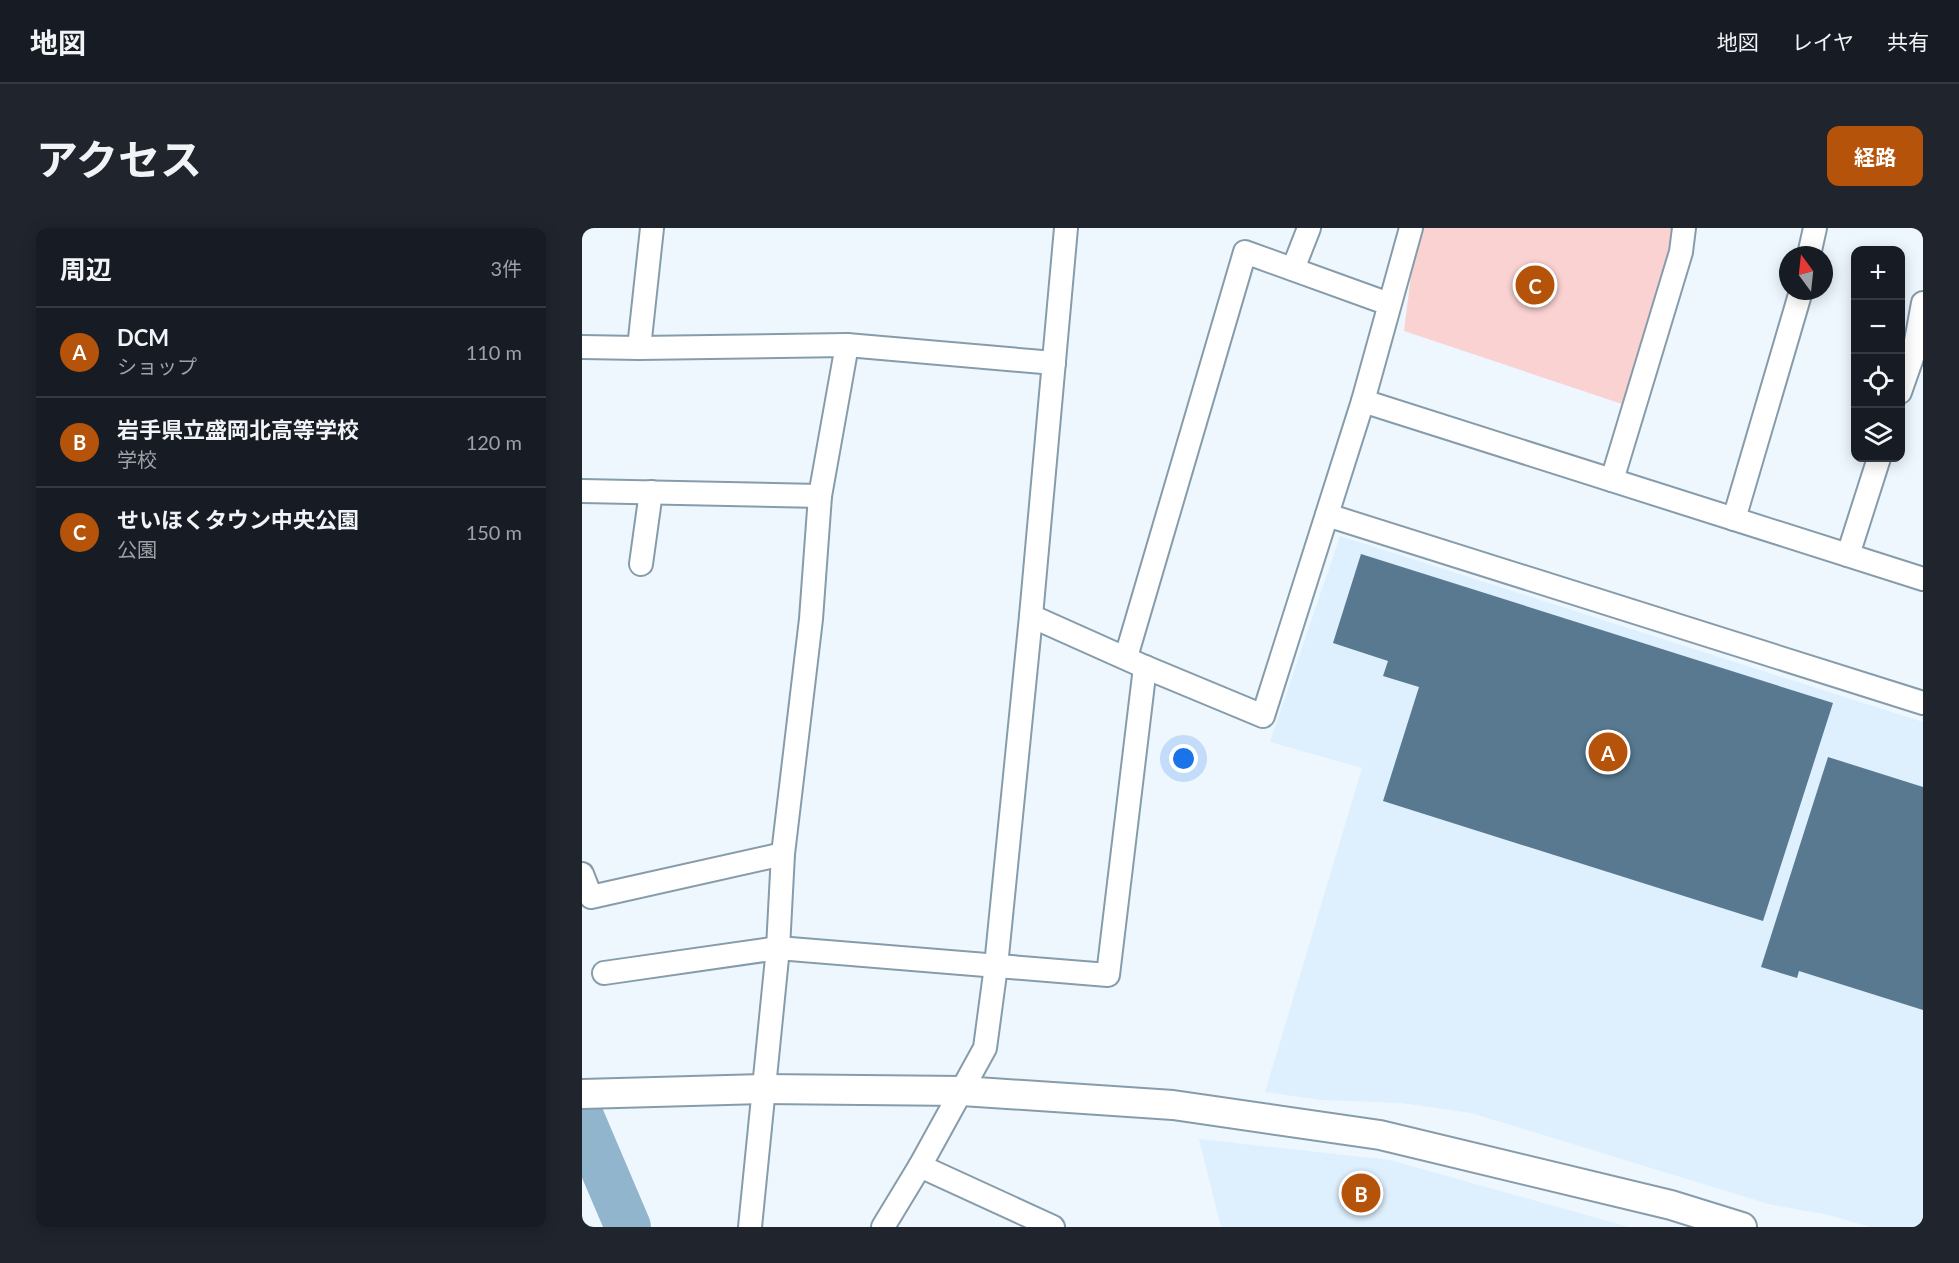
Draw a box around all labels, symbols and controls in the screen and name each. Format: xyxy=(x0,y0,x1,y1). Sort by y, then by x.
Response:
text: 地図 xyxy=(30,25,86,59)
text: 地図 xyxy=(1717,29,1759,54)
text: レイヤ xyxy=(1792,29,1854,54)
text: 共有 xyxy=(1887,29,1929,54)
button: 経路 xyxy=(1827,126,1923,186)
text: アクセス xyxy=(36,134,202,184)
north arrow xyxy=(1779,246,1833,300)
map controls xyxy=(1851,246,1905,462)
button: + xyxy=(1851,246,1905,300)
text: 周辺 xyxy=(60,253,112,285)
text: 3件 xyxy=(490,256,522,280)
pin: C xyxy=(1516,262,1554,308)
button: − xyxy=(1851,300,1905,354)
text: DCM xyxy=(117,324,169,351)
text: A xyxy=(73,340,86,364)
text: 110 m xyxy=(466,340,522,364)
text: ショップ xyxy=(117,354,197,378)
button: locate xyxy=(1851,354,1905,408)
button: layers xyxy=(1851,408,1905,462)
text: 岩手県立盛岡北高等学校 xyxy=(117,416,359,443)
text: B xyxy=(73,430,86,454)
text: 120 m xyxy=(466,430,522,454)
text: 学校 xyxy=(117,447,157,471)
text: せいほくタウン中央公園 xyxy=(117,506,359,533)
text: C xyxy=(73,520,86,544)
text: 150 m xyxy=(466,520,522,544)
text: 公園 xyxy=(117,537,157,561)
pin: A xyxy=(1588,730,1628,774)
your location xyxy=(1169,744,1198,773)
pin: B xyxy=(1342,1170,1380,1216)

